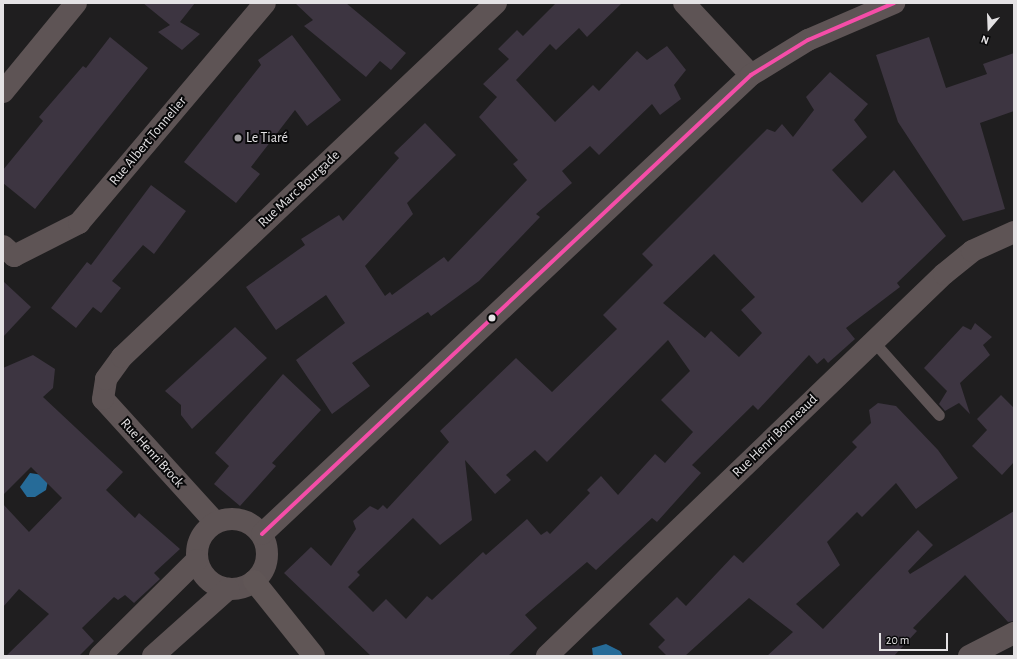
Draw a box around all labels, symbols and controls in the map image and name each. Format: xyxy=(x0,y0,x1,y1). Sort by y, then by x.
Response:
north arrow xyxy=(969,8,1009,48)
text: N xyxy=(980,33,990,46)
street label: Rue Albert Tonnelier xyxy=(106,93,190,189)
place label: Le Tiaré xyxy=(246,130,288,146)
marker: Le Tiaré xyxy=(233,133,243,143)
street label: Rue Marc Bourgade xyxy=(255,147,343,231)
unlabelled marker xyxy=(487,313,497,323)
street label: Rue Henri Bonneaud xyxy=(729,391,821,481)
street label: Rue Henri Brock xyxy=(117,415,187,491)
scale bar xyxy=(881,625,950,651)
text: 20 m xyxy=(886,634,909,646)

